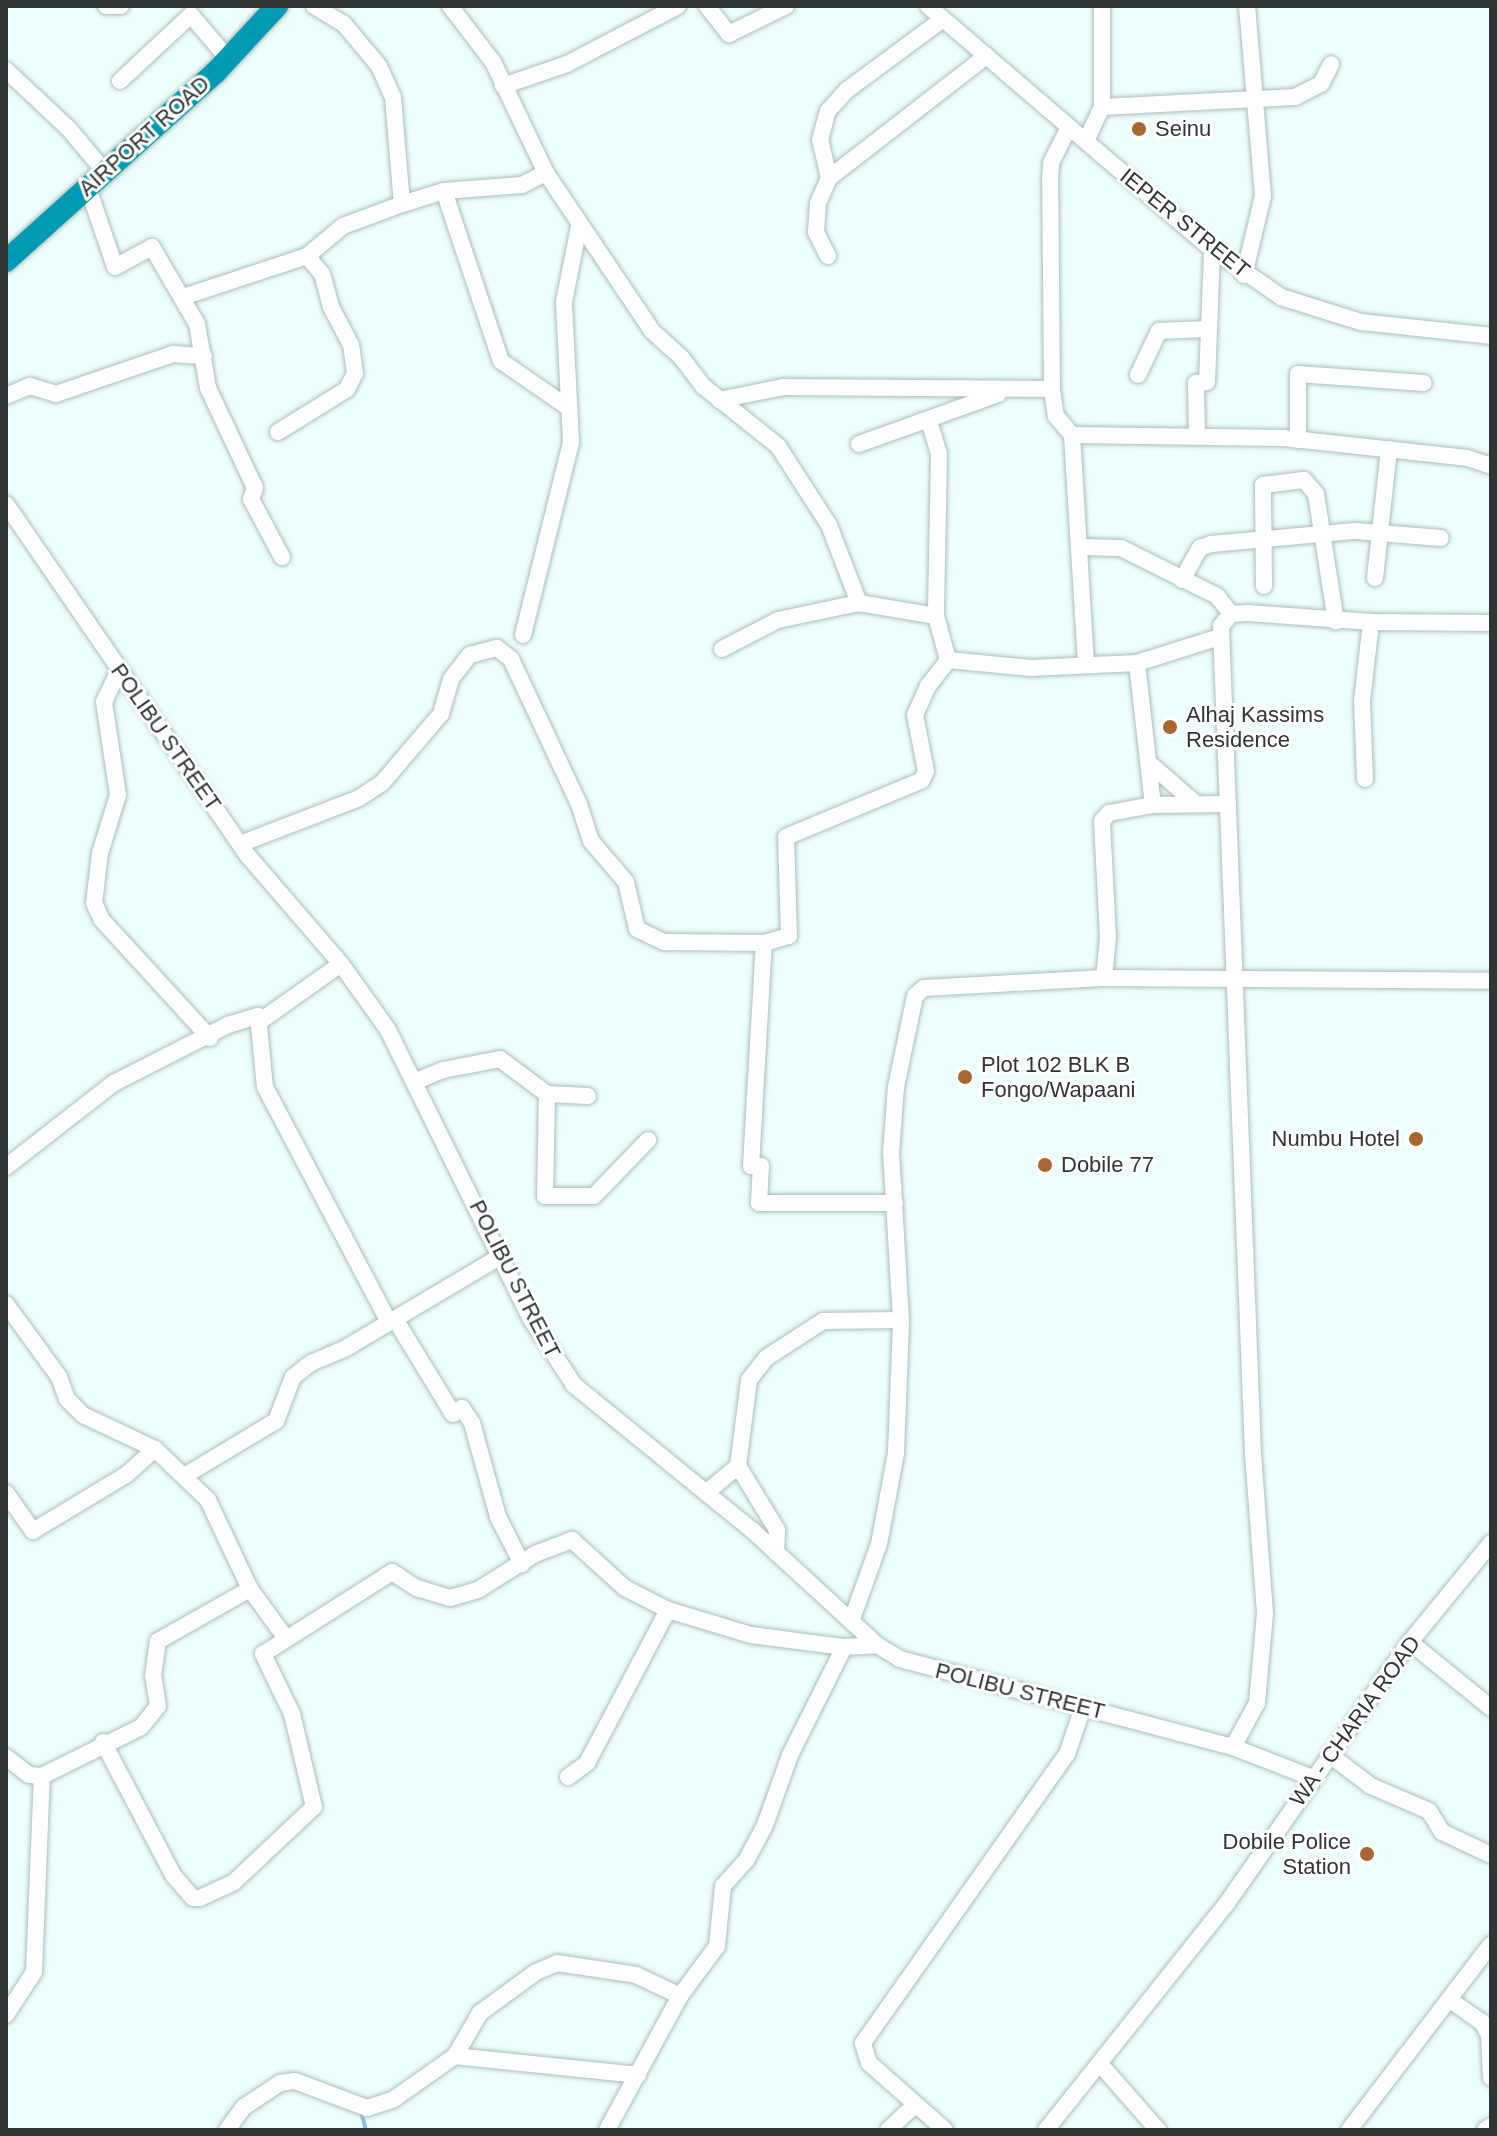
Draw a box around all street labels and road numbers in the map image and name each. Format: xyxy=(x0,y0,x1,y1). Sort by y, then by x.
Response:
street label: AIRPORT ROAD xyxy=(73,70,215,202)
street label: IEPER STREET xyxy=(1115,163,1255,283)
street label: POLIBU STREET xyxy=(105,658,227,816)
street label: POLIBU STREET xyxy=(464,1196,566,1362)
street label: WA - CHARIA ROAD xyxy=(1283,1630,1427,1812)
street label: POLIBU STREET xyxy=(933,1657,1107,1725)

